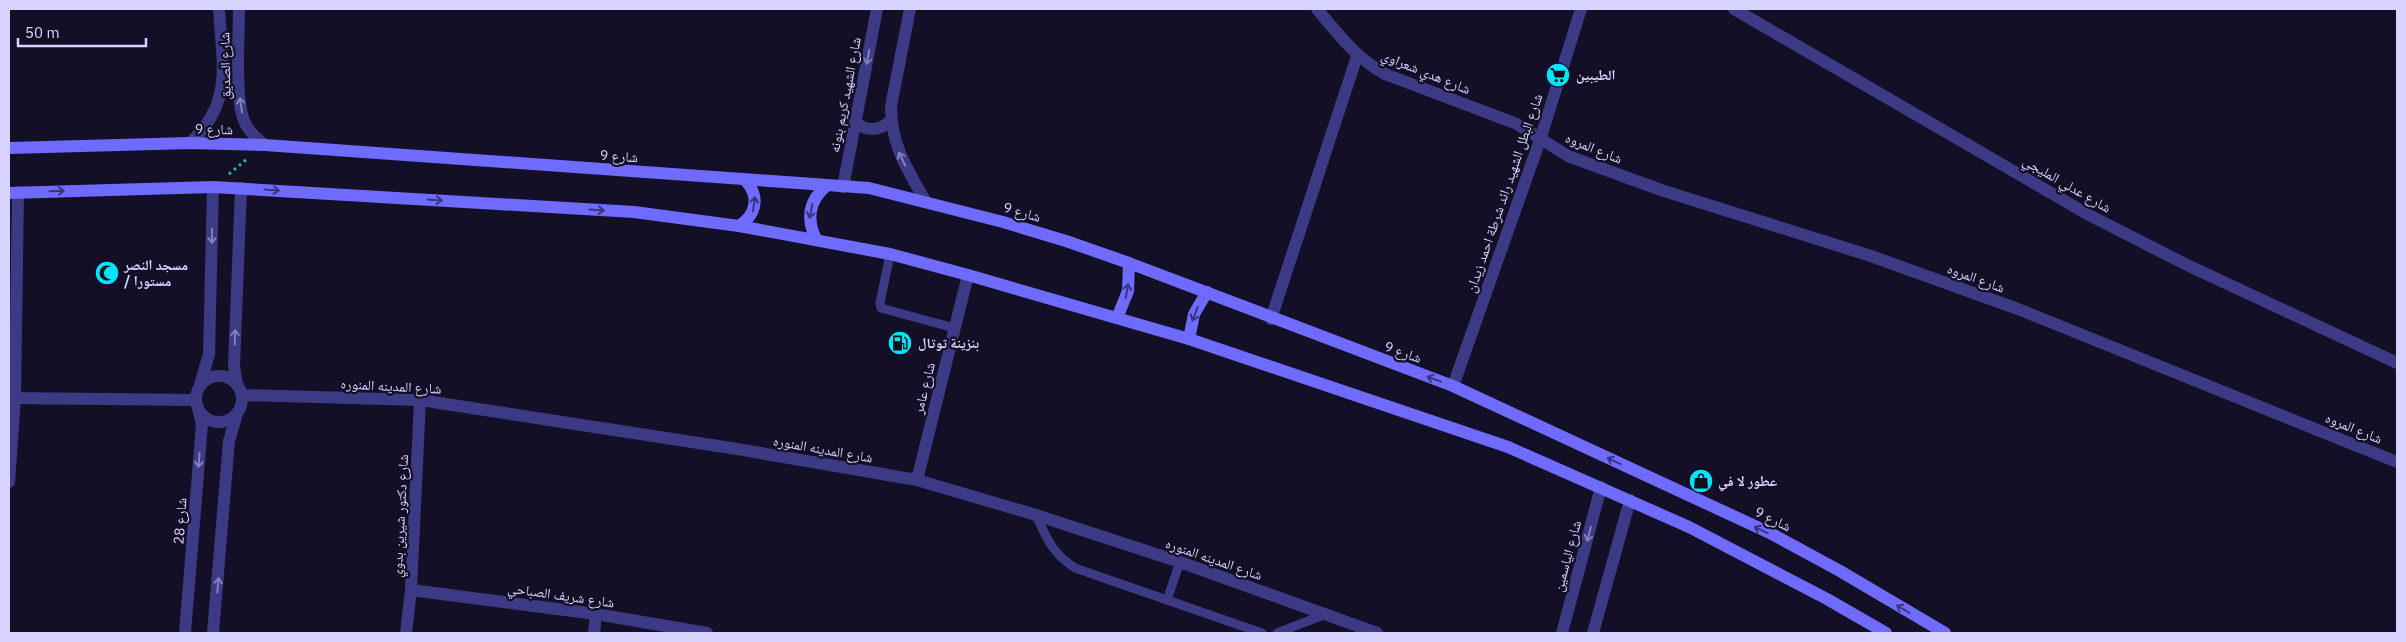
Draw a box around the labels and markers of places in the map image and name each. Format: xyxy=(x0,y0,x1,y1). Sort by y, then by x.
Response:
supermarket icon: الطيبين xyxy=(1545,62,1571,88)
place label: الطيبين xyxy=(1576,66,1615,84)
place label: مسجد النصر / مستورا xyxy=(123,256,188,290)
mosque icon: مسجد النصر / مستورا xyxy=(94,260,120,286)
fuel station icon: بنزينة توتال xyxy=(887,330,913,356)
place label: بنزينة توتال xyxy=(918,334,979,352)
shop icon: عطور لا في xyxy=(1688,468,1714,494)
place label: عطور لا في xyxy=(1718,472,1777,492)

